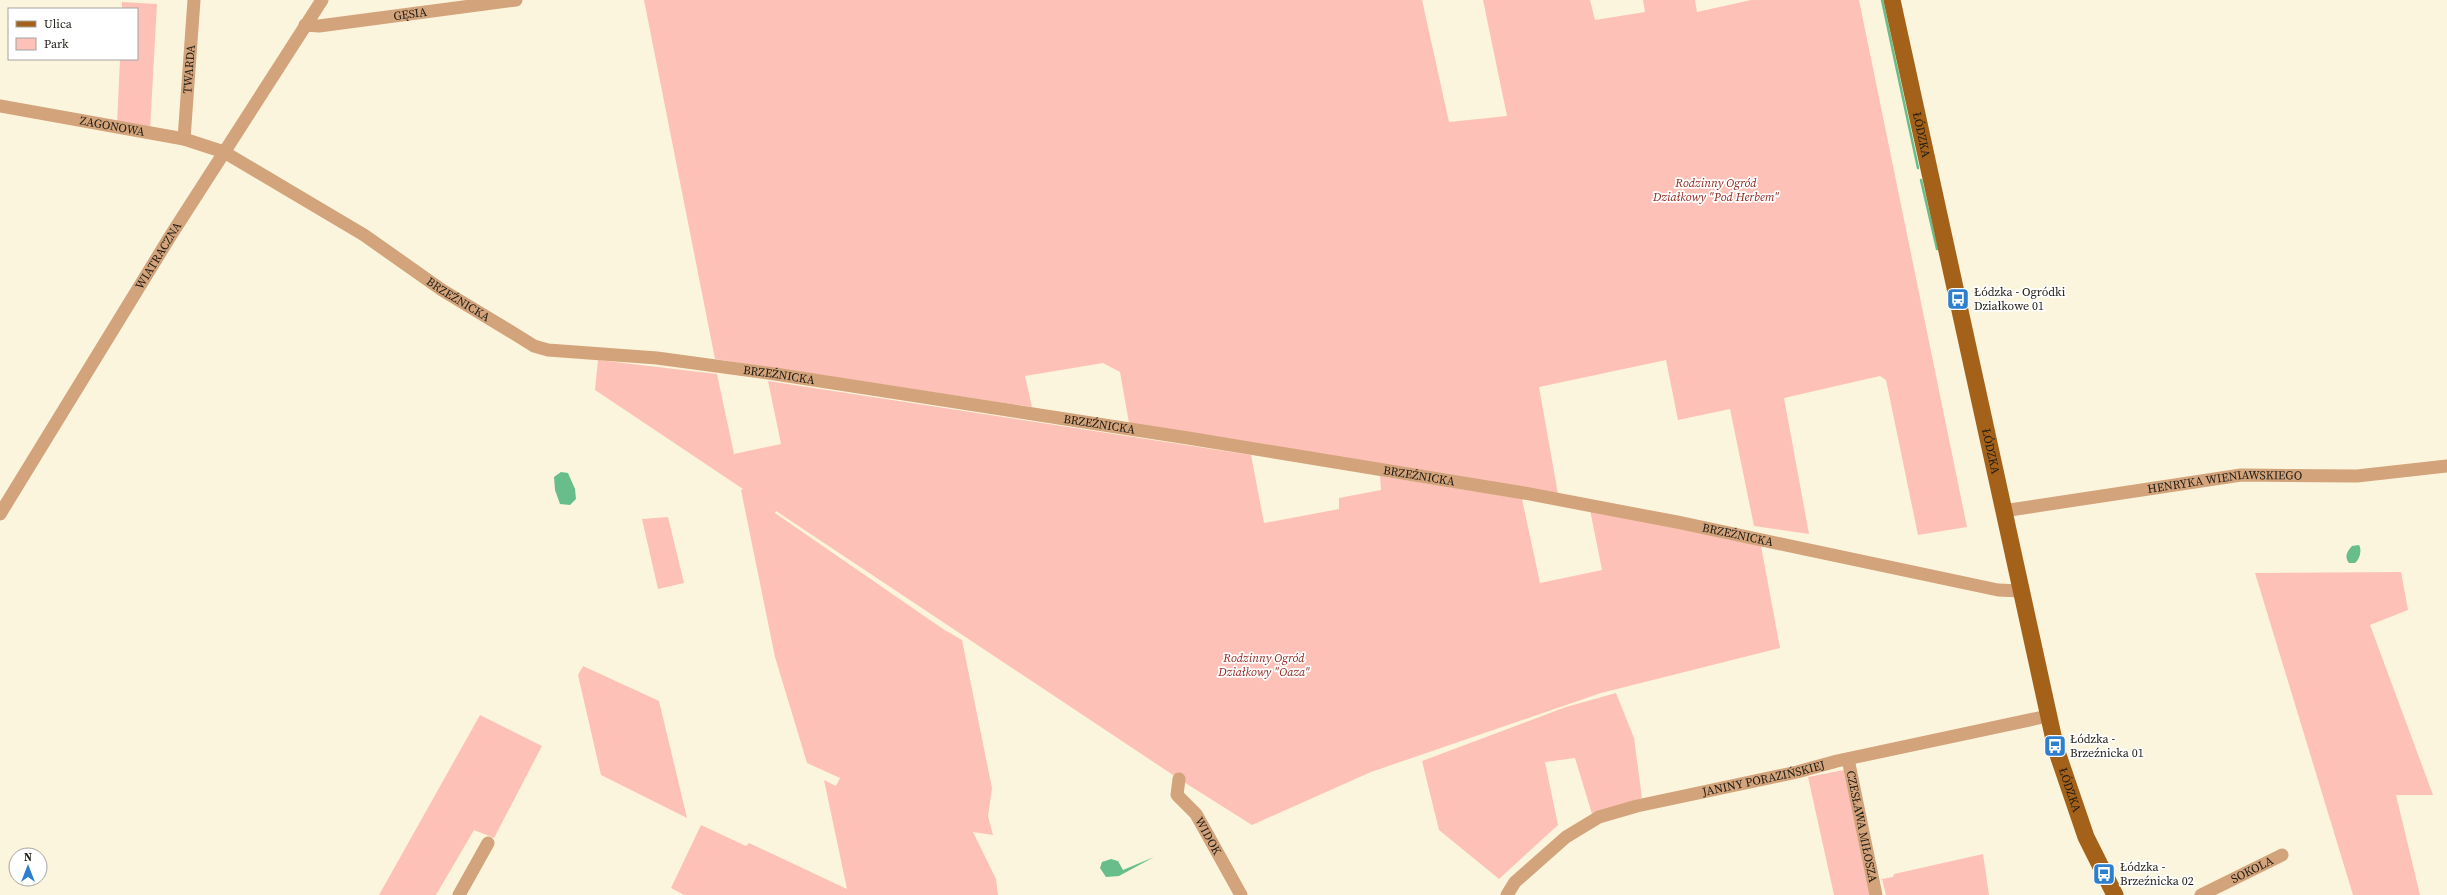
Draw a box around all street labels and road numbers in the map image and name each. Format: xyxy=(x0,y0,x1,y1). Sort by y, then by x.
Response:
street label: GĘSIA xyxy=(392,4,428,24)
street label: TWARDA xyxy=(179,44,199,94)
street label: ŁÓDZKA xyxy=(1909,111,1934,159)
street label: ZAGONOWA xyxy=(79,112,146,140)
street label: WIATRACZNA xyxy=(132,219,185,292)
street label: BRZEŹNICKA xyxy=(423,273,493,325)
street label: BRZEŹNICKA xyxy=(742,362,816,388)
street label: BRZEŹNICKA xyxy=(1062,411,1136,438)
street label: ŁÓDZKA xyxy=(1978,427,2004,476)
street label: BRZEŹNICKA xyxy=(1382,462,1456,490)
street label: HENRYKA WIENIAWSKIEGO xyxy=(2146,467,2302,497)
street label: BRZEŹNICKA xyxy=(1701,520,1775,550)
street label: JANINY PORAZIŃSKIEJ xyxy=(1700,757,1827,800)
street label: ŁÓDZKA xyxy=(2055,765,2085,814)
street label: CZESŁAWA MIŁOSZA xyxy=(1843,769,1881,884)
street label: WIDOK xyxy=(1191,814,1225,858)
street label: SOKOLA xyxy=(2228,853,2276,887)

